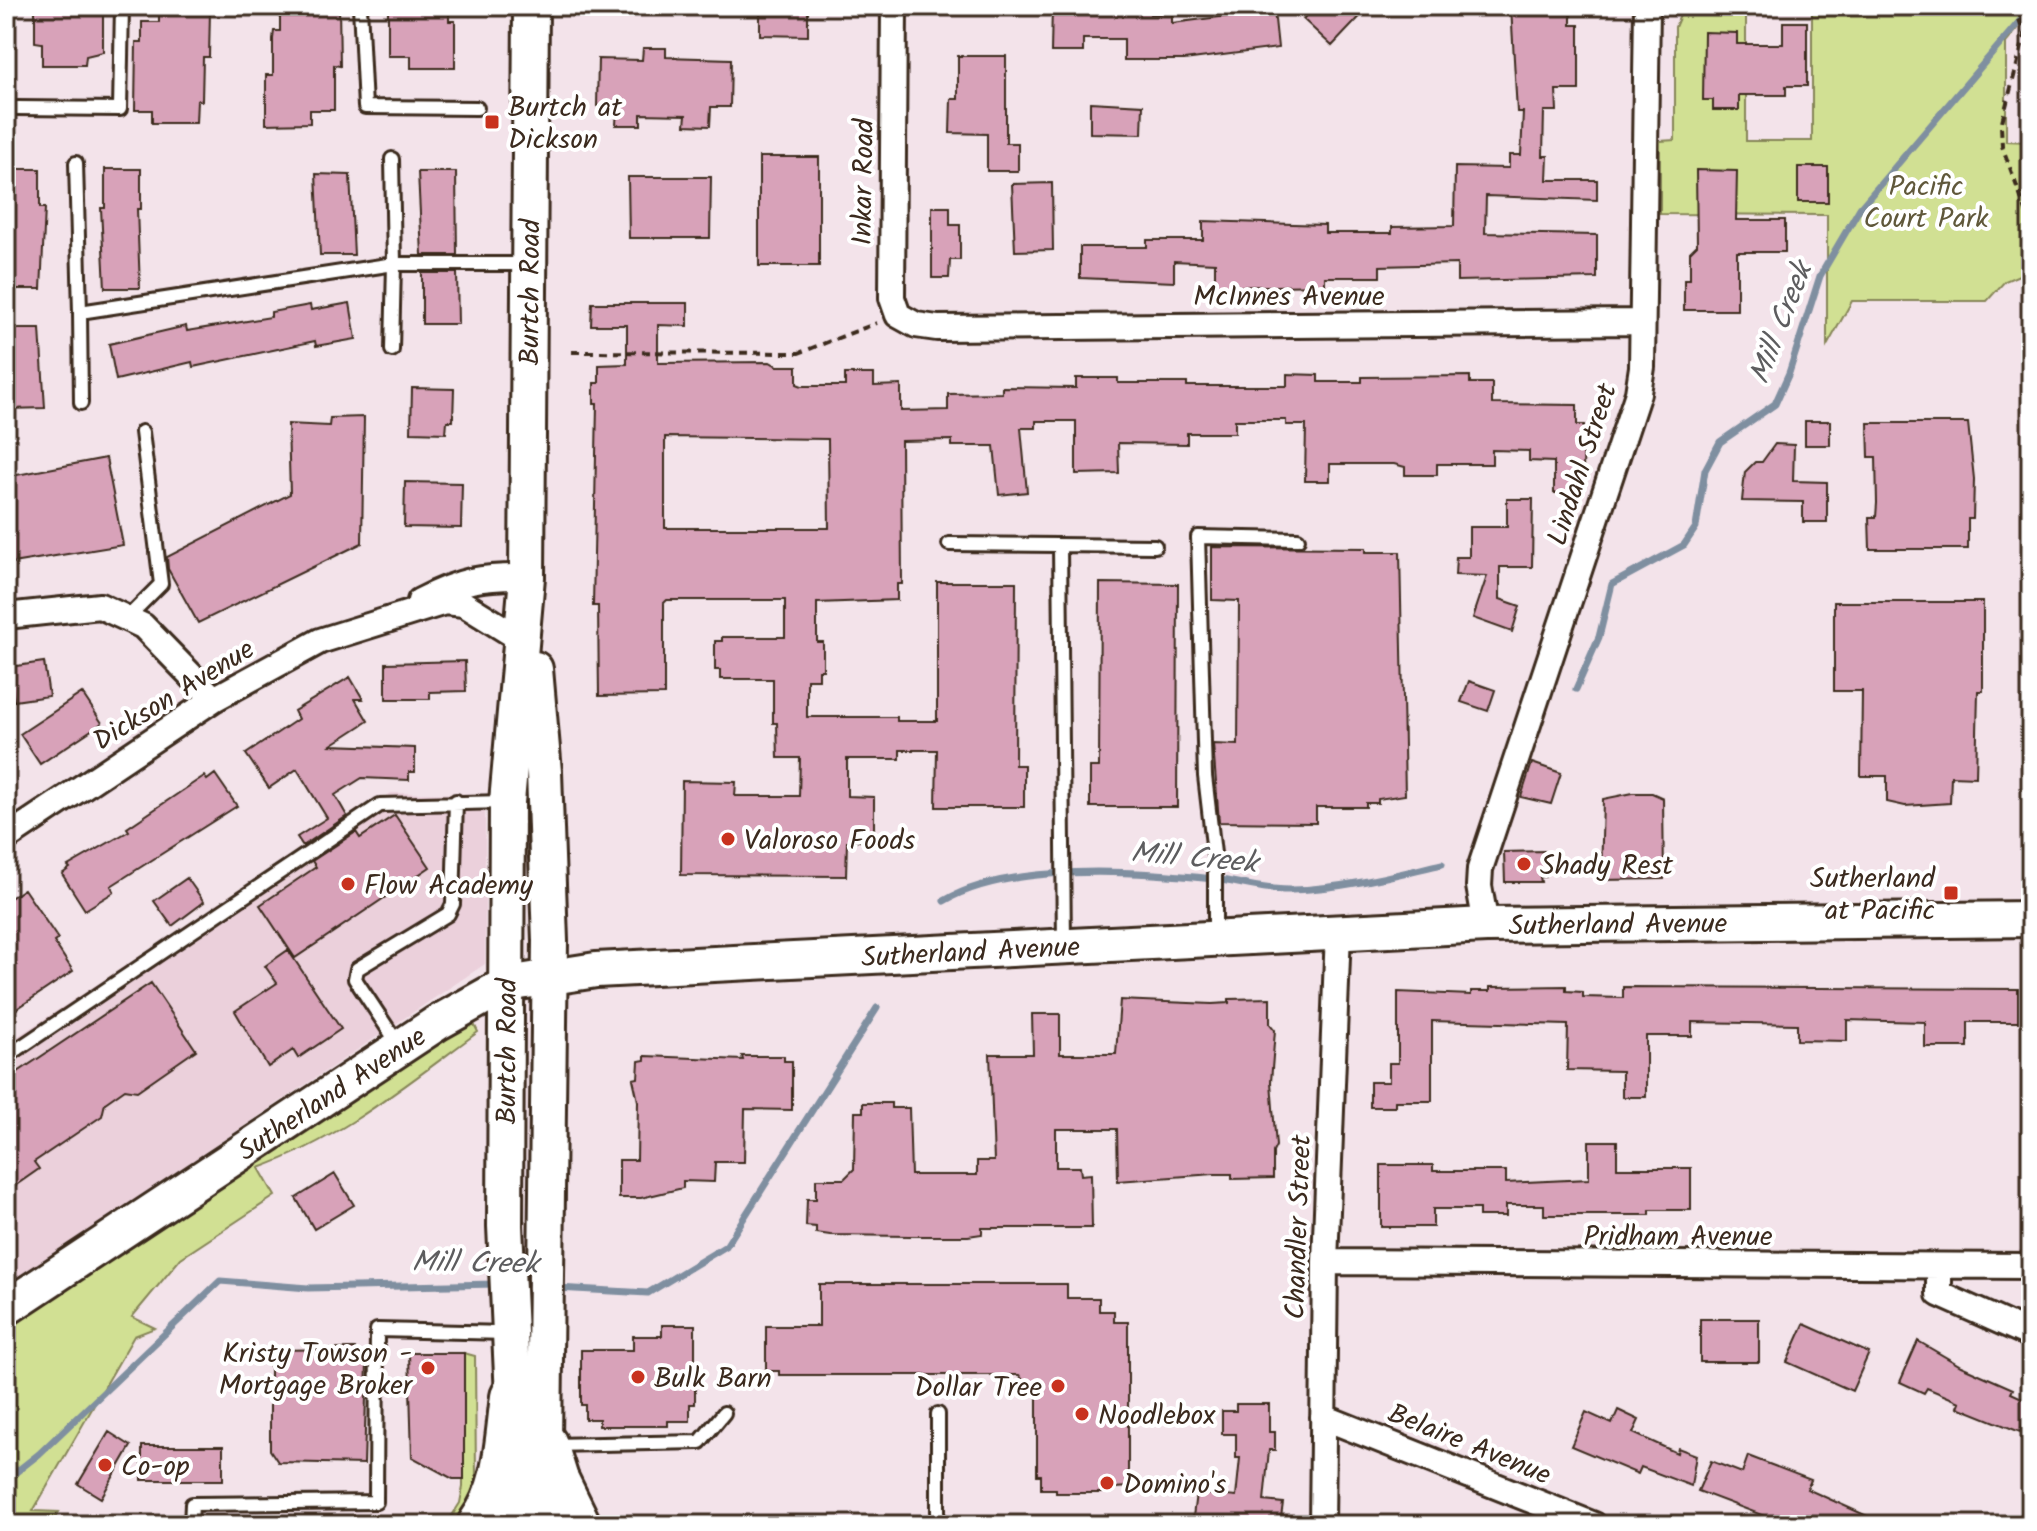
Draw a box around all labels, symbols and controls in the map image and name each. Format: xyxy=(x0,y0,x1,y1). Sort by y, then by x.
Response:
place label: Burtch at Dickson xyxy=(508,86,623,163)
marker: Burtch at Dickson xyxy=(483,113,501,131)
street label: Inkar Road xyxy=(841,117,888,246)
park label: Pacific Court Park xyxy=(1864,165,1989,242)
street label: Burtch Road xyxy=(508,218,555,366)
water label: Mill Creek xyxy=(1737,252,1828,391)
street label: McInnes Avenue xyxy=(1193,275,1385,320)
street label: Lindahl Street xyxy=(1536,377,1631,552)
street label: Dickson Avenue xyxy=(85,628,264,764)
place label: Valoroso Foods xyxy=(744,819,915,864)
marker: Valoroso Foods xyxy=(719,830,737,848)
water label: Mill Creek xyxy=(1129,830,1263,889)
place label: Shady Rest xyxy=(1540,844,1674,889)
marker: Shady Rest xyxy=(1515,855,1533,873)
place label: Sutherland at Pacific xyxy=(1810,857,1936,934)
place label: Flow Academy xyxy=(364,864,534,909)
marker: Flow Academy xyxy=(339,875,357,893)
marker: Sutherland at Pacific xyxy=(1942,884,1960,902)
street label: Sutherland Avenue xyxy=(1508,902,1728,950)
street label: Sutherland Avenue xyxy=(860,926,1081,982)
street label: Burtch Road xyxy=(485,977,531,1125)
street label: Sutherland Avenue xyxy=(229,1016,437,1174)
street label: Chandler Street xyxy=(1274,1133,1325,1320)
street label: Pridham Avenue xyxy=(1583,1215,1773,1260)
water label: Mill Creek xyxy=(411,1239,543,1289)
place label: Kristy Towson - Mortgage Broker xyxy=(219,1332,414,1409)
place label: Bulk Barn xyxy=(654,1357,772,1402)
marker: Kristy Towson - Mortgage Broker xyxy=(419,1359,437,1377)
place label: Dollar Tree xyxy=(914,1366,1042,1411)
marker: Bulk Barn xyxy=(629,1368,647,1386)
marker: Dollar Tree xyxy=(1049,1377,1067,1395)
street label: Belaire Avenue xyxy=(1381,1392,1558,1499)
place label: Noodlebox xyxy=(1098,1394,1216,1439)
marker: Noodlebox xyxy=(1073,1405,1091,1423)
place label: Co-op xyxy=(121,1445,189,1490)
marker: Co-op xyxy=(96,1456,114,1474)
place label: Domino's xyxy=(1123,1463,1226,1508)
marker: Domino's xyxy=(1098,1474,1116,1492)

